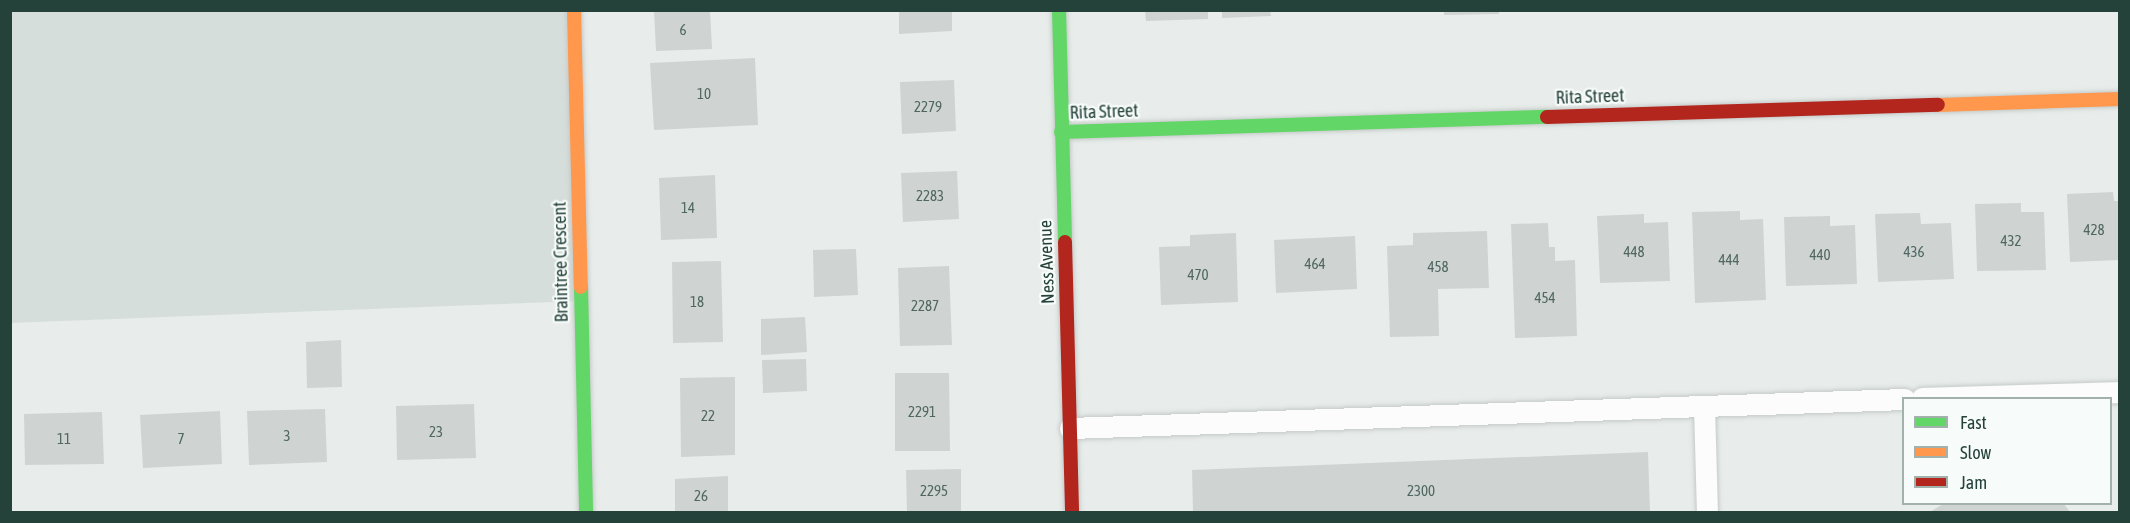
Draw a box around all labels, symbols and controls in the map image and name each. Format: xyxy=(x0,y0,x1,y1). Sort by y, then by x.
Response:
house number: 6 xyxy=(679,21,687,39)
house number: 10 xyxy=(697,85,711,103)
street label: Rita Street xyxy=(1555,85,1625,109)
house number: 2279 xyxy=(914,98,942,116)
street label: Rita Street xyxy=(1069,100,1139,124)
house number: 2283 xyxy=(916,187,944,205)
house number: 14 xyxy=(681,199,695,217)
street label: Braintree Crescent xyxy=(549,202,573,322)
street label: Ness Avenue xyxy=(1035,220,1059,304)
house number: 428 xyxy=(2083,221,2105,239)
house number: 432 xyxy=(2000,232,2022,250)
house number: 448 xyxy=(1623,243,1645,261)
house number: 436 xyxy=(1903,243,1925,261)
house number: 440 xyxy=(1809,246,1831,264)
house number: 444 xyxy=(1718,251,1740,269)
house number: 464 xyxy=(1304,255,1326,273)
house number: 458 xyxy=(1427,258,1449,276)
house number: 470 xyxy=(1187,266,1209,284)
house number: 454 xyxy=(1534,289,1556,307)
house number: 18 xyxy=(690,293,704,311)
house number: 2287 xyxy=(911,297,939,315)
legend xyxy=(1902,397,2112,505)
house number: 2291 xyxy=(908,403,936,421)
house number: 22 xyxy=(701,407,715,425)
text: Fast xyxy=(1960,412,1987,433)
house number: 23 xyxy=(429,423,443,441)
house number: 3 xyxy=(283,427,291,445)
house number: 11 xyxy=(57,430,71,448)
house number: 7 xyxy=(177,430,185,448)
text: Slow xyxy=(1960,442,1991,463)
text: Jam xyxy=(1960,472,1987,493)
house number: 2295 xyxy=(920,482,948,500)
house number: 2300 xyxy=(1407,482,1435,500)
house number: 26 xyxy=(694,487,708,505)

